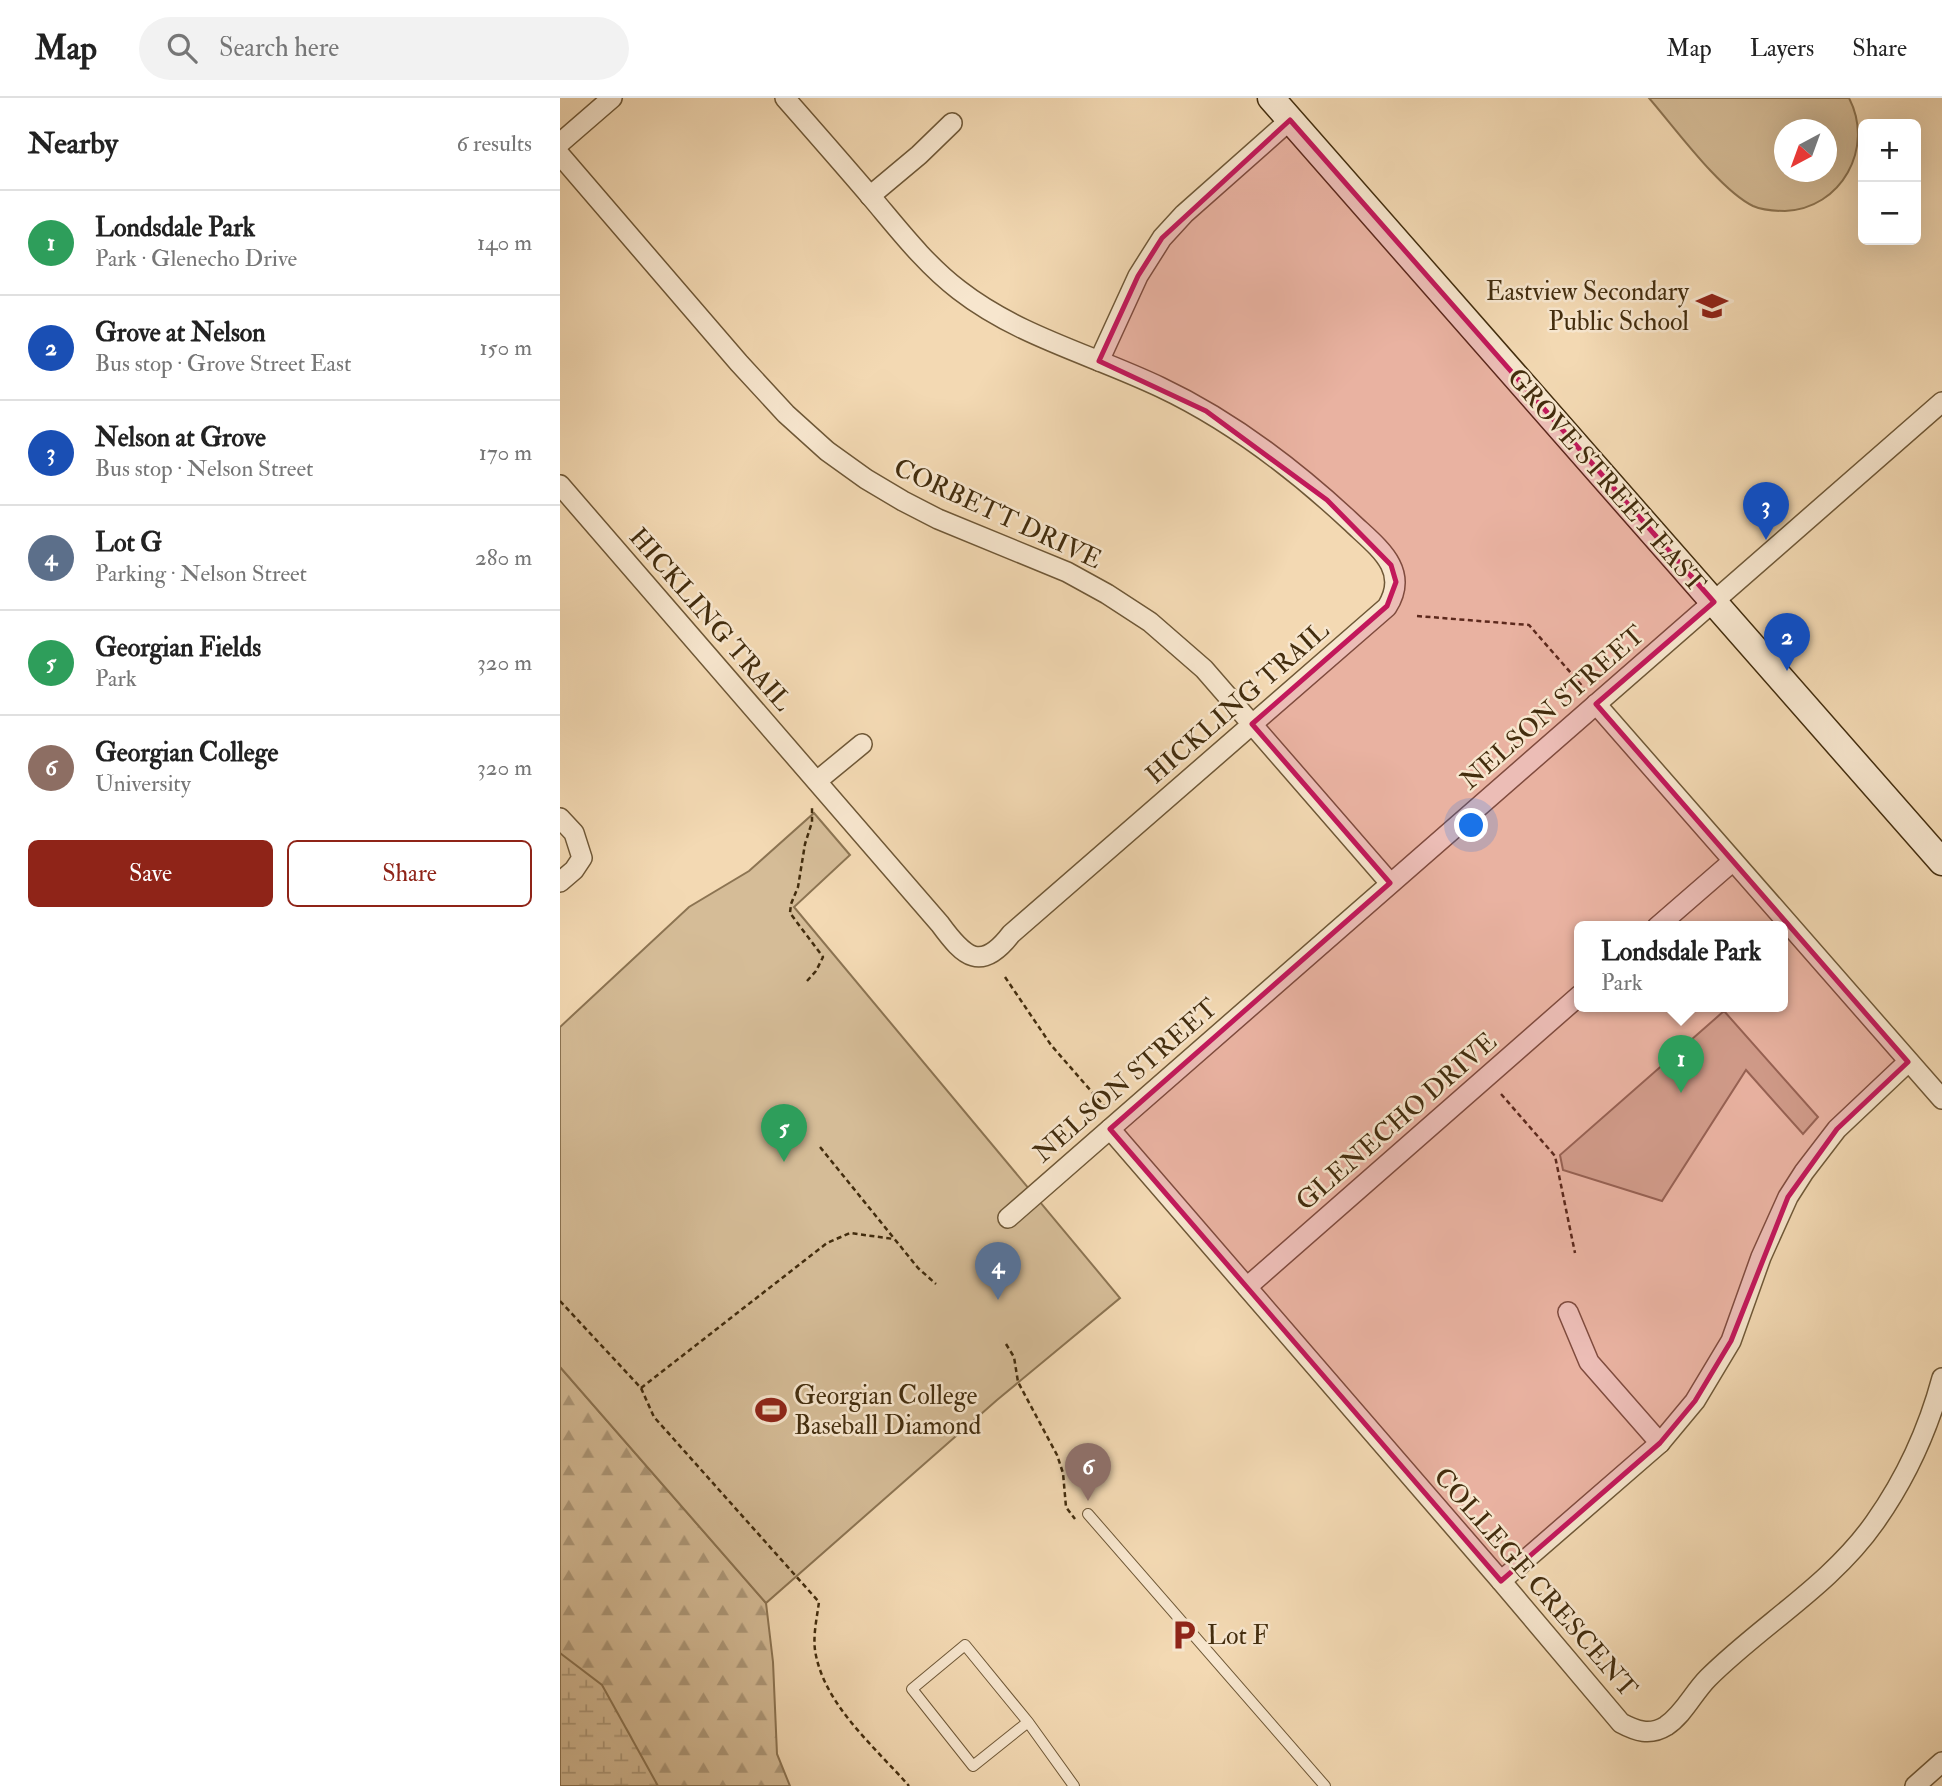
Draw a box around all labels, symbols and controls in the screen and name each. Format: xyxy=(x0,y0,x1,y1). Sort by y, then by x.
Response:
search box xyxy=(139,17,629,80)
text: Map xyxy=(35,28,97,69)
icon: search xyxy=(163,29,201,67)
text: Search here xyxy=(219,32,339,64)
text: Map xyxy=(1667,33,1712,64)
text: Layers xyxy=(1750,33,1814,64)
text: Share xyxy=(1852,33,1907,64)
north arrow xyxy=(1774,119,1837,182)
map controls xyxy=(1858,119,1921,245)
button: + xyxy=(1858,119,1921,182)
text: Nearby xyxy=(28,125,118,162)
text: 6 results xyxy=(457,129,532,158)
button: − xyxy=(1858,182,1921,245)
text: Londsdale Park xyxy=(95,212,255,244)
text: 1 xyxy=(47,228,55,257)
text: 140 m xyxy=(477,228,532,257)
text: Park · Glenecho Drive xyxy=(95,244,297,273)
place label: Eastview Secondary Public School xyxy=(1486,276,1690,338)
school or university icon: Eastview Secondary Public School xyxy=(1695,289,1729,323)
text: Grove at Nelson xyxy=(95,317,266,349)
text: 2 xyxy=(45,333,57,362)
text: 150 m xyxy=(479,333,532,362)
text: Bus stop · Grove Street East xyxy=(95,349,351,378)
street label: GROVE STREET EAST xyxy=(1500,362,1712,599)
text: Nelson at Grove xyxy=(95,422,266,454)
text: 3 xyxy=(47,438,55,467)
text: 170 m xyxy=(479,438,532,467)
street label: CORBETT DRIVE xyxy=(889,452,1107,576)
text: Bus stop · Nelson Street xyxy=(95,454,314,483)
pin: 3 xyxy=(1743,482,1789,540)
street label: HICKLING TRAIL xyxy=(622,522,799,718)
text: Lot G xyxy=(95,527,162,559)
text: 4 xyxy=(45,543,57,572)
text: 280 m xyxy=(475,543,532,572)
text: Parking · Nelson Street xyxy=(95,559,307,588)
pin: 2 xyxy=(1764,613,1810,671)
street label: HICKLING TRAIL xyxy=(1140,614,1336,791)
street label: NELSON STREET xyxy=(1454,619,1651,797)
text: Georgian Fields xyxy=(95,632,261,664)
text: 5 xyxy=(46,648,56,677)
text: 320 m xyxy=(477,648,532,677)
text: Park xyxy=(95,664,137,693)
text: Georgian College xyxy=(95,737,278,769)
text: 6 xyxy=(45,753,57,782)
text: 320 m xyxy=(477,753,532,782)
text: University xyxy=(95,769,191,798)
your location xyxy=(1454,808,1488,842)
button: Save xyxy=(28,840,273,907)
button: Share xyxy=(287,840,532,907)
popup xyxy=(1574,921,1788,1012)
text: Londsdale Park xyxy=(1601,936,1761,968)
text: Park xyxy=(1601,968,1643,997)
street label: NELSON STREET xyxy=(1027,992,1224,1170)
street label: GLENECHO DRIVE xyxy=(1290,1026,1503,1218)
pin: 1 xyxy=(1658,1035,1704,1093)
pin: 5 xyxy=(761,1104,807,1162)
pin: 4 xyxy=(975,1242,1021,1300)
place label: Georgian College Baseball Diamond xyxy=(794,1380,981,1442)
sports icon: Georgian College Baseball Diamond xyxy=(754,1393,788,1427)
pin: 6 xyxy=(1065,1443,1111,1501)
street label: COLLEGE CRESCENT xyxy=(1427,1461,1644,1704)
parking icon: Lot F xyxy=(1167,1618,1201,1652)
place label: Lot F xyxy=(1207,1620,1269,1652)

